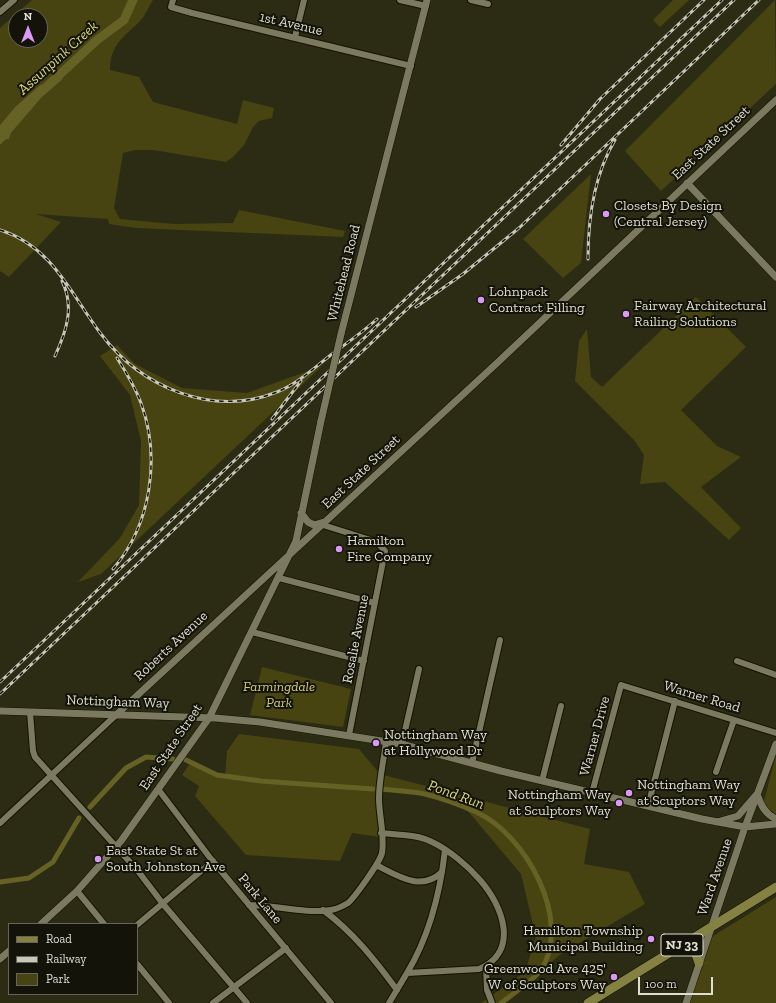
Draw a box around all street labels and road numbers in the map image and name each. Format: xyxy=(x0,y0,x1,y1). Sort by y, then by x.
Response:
street label: 1st Avenue xyxy=(258,9,324,39)
street label: East State Street xyxy=(668,102,754,184)
street label: Whitehead Road xyxy=(324,223,364,323)
street label: East State Street xyxy=(318,431,404,513)
street label: Rosalie Avenue xyxy=(339,593,373,685)
street label: Roberts Avenue xyxy=(131,608,211,684)
street label: Warner Road xyxy=(662,677,742,717)
street label: Nottingham Way xyxy=(66,692,170,712)
street label: Warner Drive xyxy=(576,694,614,778)
street label: East State Street xyxy=(136,701,206,793)
street label: Ward Avenue xyxy=(694,836,736,918)
street label: Park Lane xyxy=(234,871,286,927)
road number: NJ 33 xyxy=(661,934,703,956)

